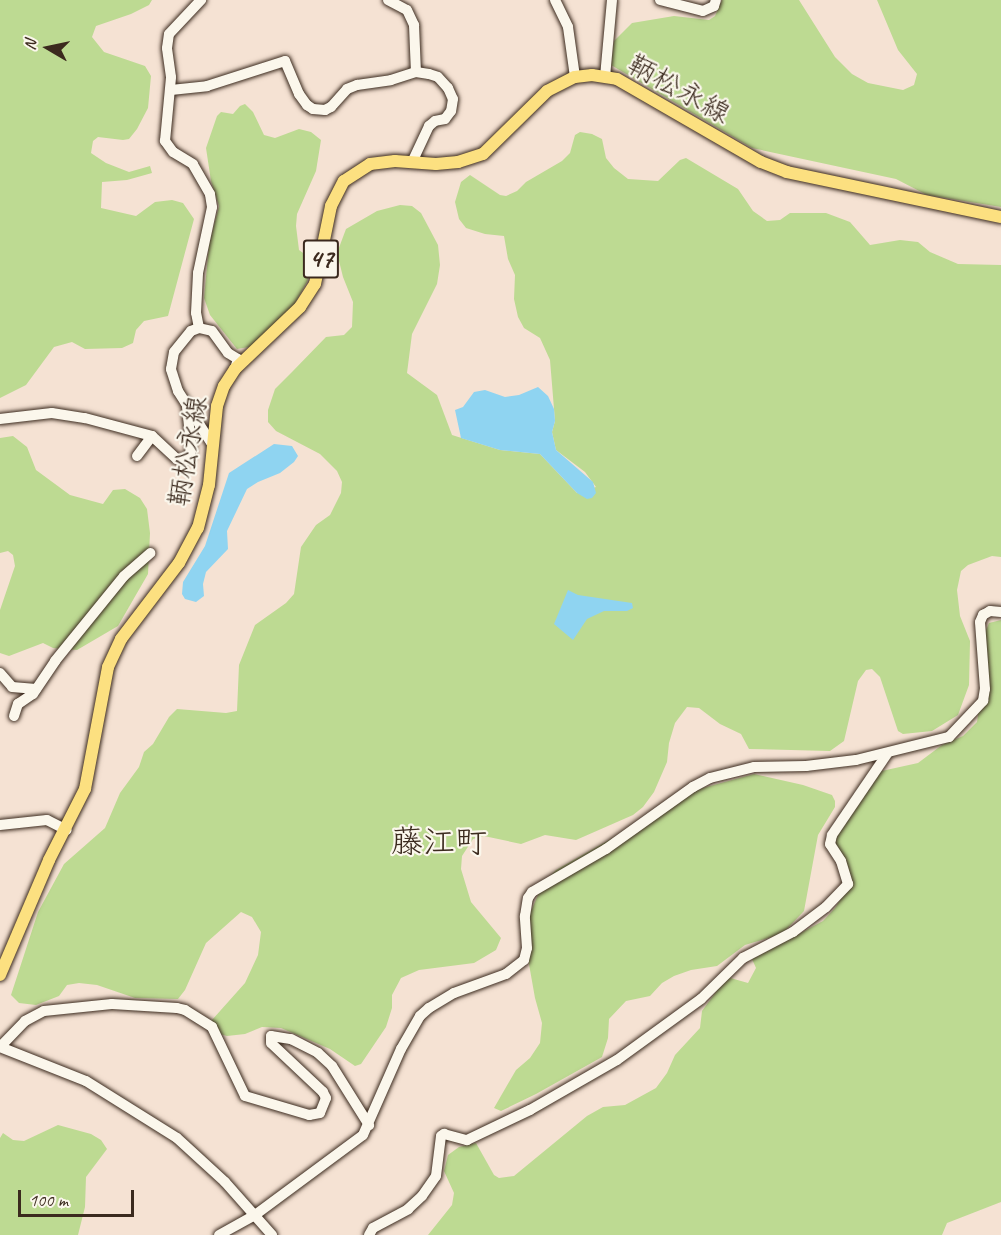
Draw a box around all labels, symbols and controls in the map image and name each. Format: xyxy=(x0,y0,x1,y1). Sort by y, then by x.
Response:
north arrow xyxy=(18,18,78,78)
text: N xyxy=(20,39,41,52)
street label: 鞆松永線 xyxy=(622,47,736,131)
road number: 47 xyxy=(302,235,340,283)
street label: 鞆松永線 xyxy=(162,393,214,509)
district label: 藤江町 xyxy=(391,823,487,861)
scale bar xyxy=(21,1178,136,1216)
text: 100 m xyxy=(29,1189,68,1211)

